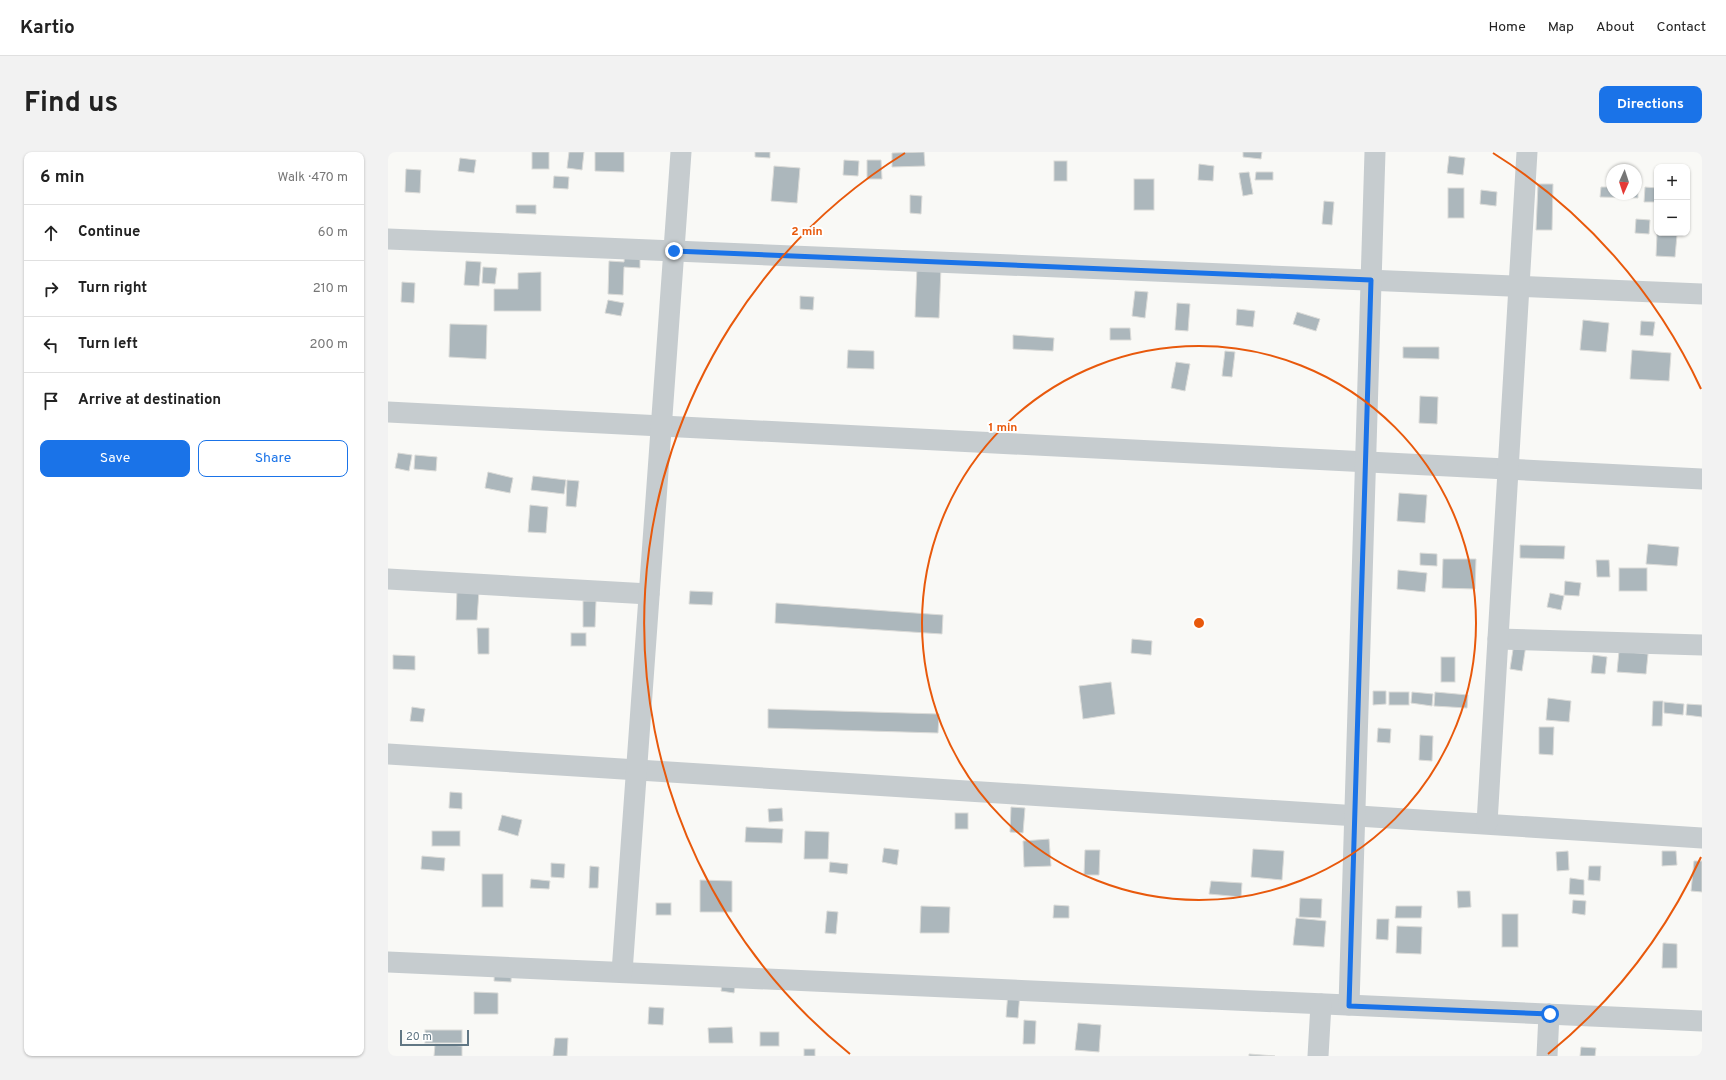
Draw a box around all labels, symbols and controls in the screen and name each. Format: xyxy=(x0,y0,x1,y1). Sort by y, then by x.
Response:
text: Kartio xyxy=(20,16,75,40)
text: Home xyxy=(1489,19,1526,36)
text: Map xyxy=(1548,19,1574,36)
text: About xyxy=(1596,19,1635,36)
text: Contact xyxy=(1657,19,1706,36)
text: Find us xyxy=(24,86,118,122)
button: Directions xyxy=(1599,86,1702,123)
north arrow xyxy=(1606,164,1642,200)
map controls xyxy=(1654,164,1690,236)
button: + xyxy=(1654,164,1690,200)
text: 6 min xyxy=(40,167,84,189)
text: Walk · 470 m xyxy=(277,170,348,186)
button: − xyxy=(1654,200,1690,236)
icon: ahead xyxy=(40,222,62,244)
text: Continue xyxy=(78,223,140,242)
text: 2 min xyxy=(791,224,823,240)
text: 60 m xyxy=(318,225,348,241)
route end xyxy=(665,242,683,260)
icon: right xyxy=(40,278,62,300)
text: Turn right xyxy=(78,279,147,298)
text: 210 m xyxy=(313,281,348,297)
icon: left xyxy=(40,334,62,356)
text: Turn left xyxy=(78,335,138,354)
text: 200 m xyxy=(309,337,348,353)
icon: arrive xyxy=(40,390,62,412)
text: Arrive at destination xyxy=(78,391,221,410)
text: 1 min xyxy=(989,420,1017,436)
button: Save xyxy=(40,440,190,477)
button: Share xyxy=(198,440,348,477)
centre of rings xyxy=(1192,616,1206,630)
route start xyxy=(1541,1005,1559,1023)
scale bar xyxy=(400,1028,469,1047)
text: 20 m xyxy=(406,1030,432,1044)

